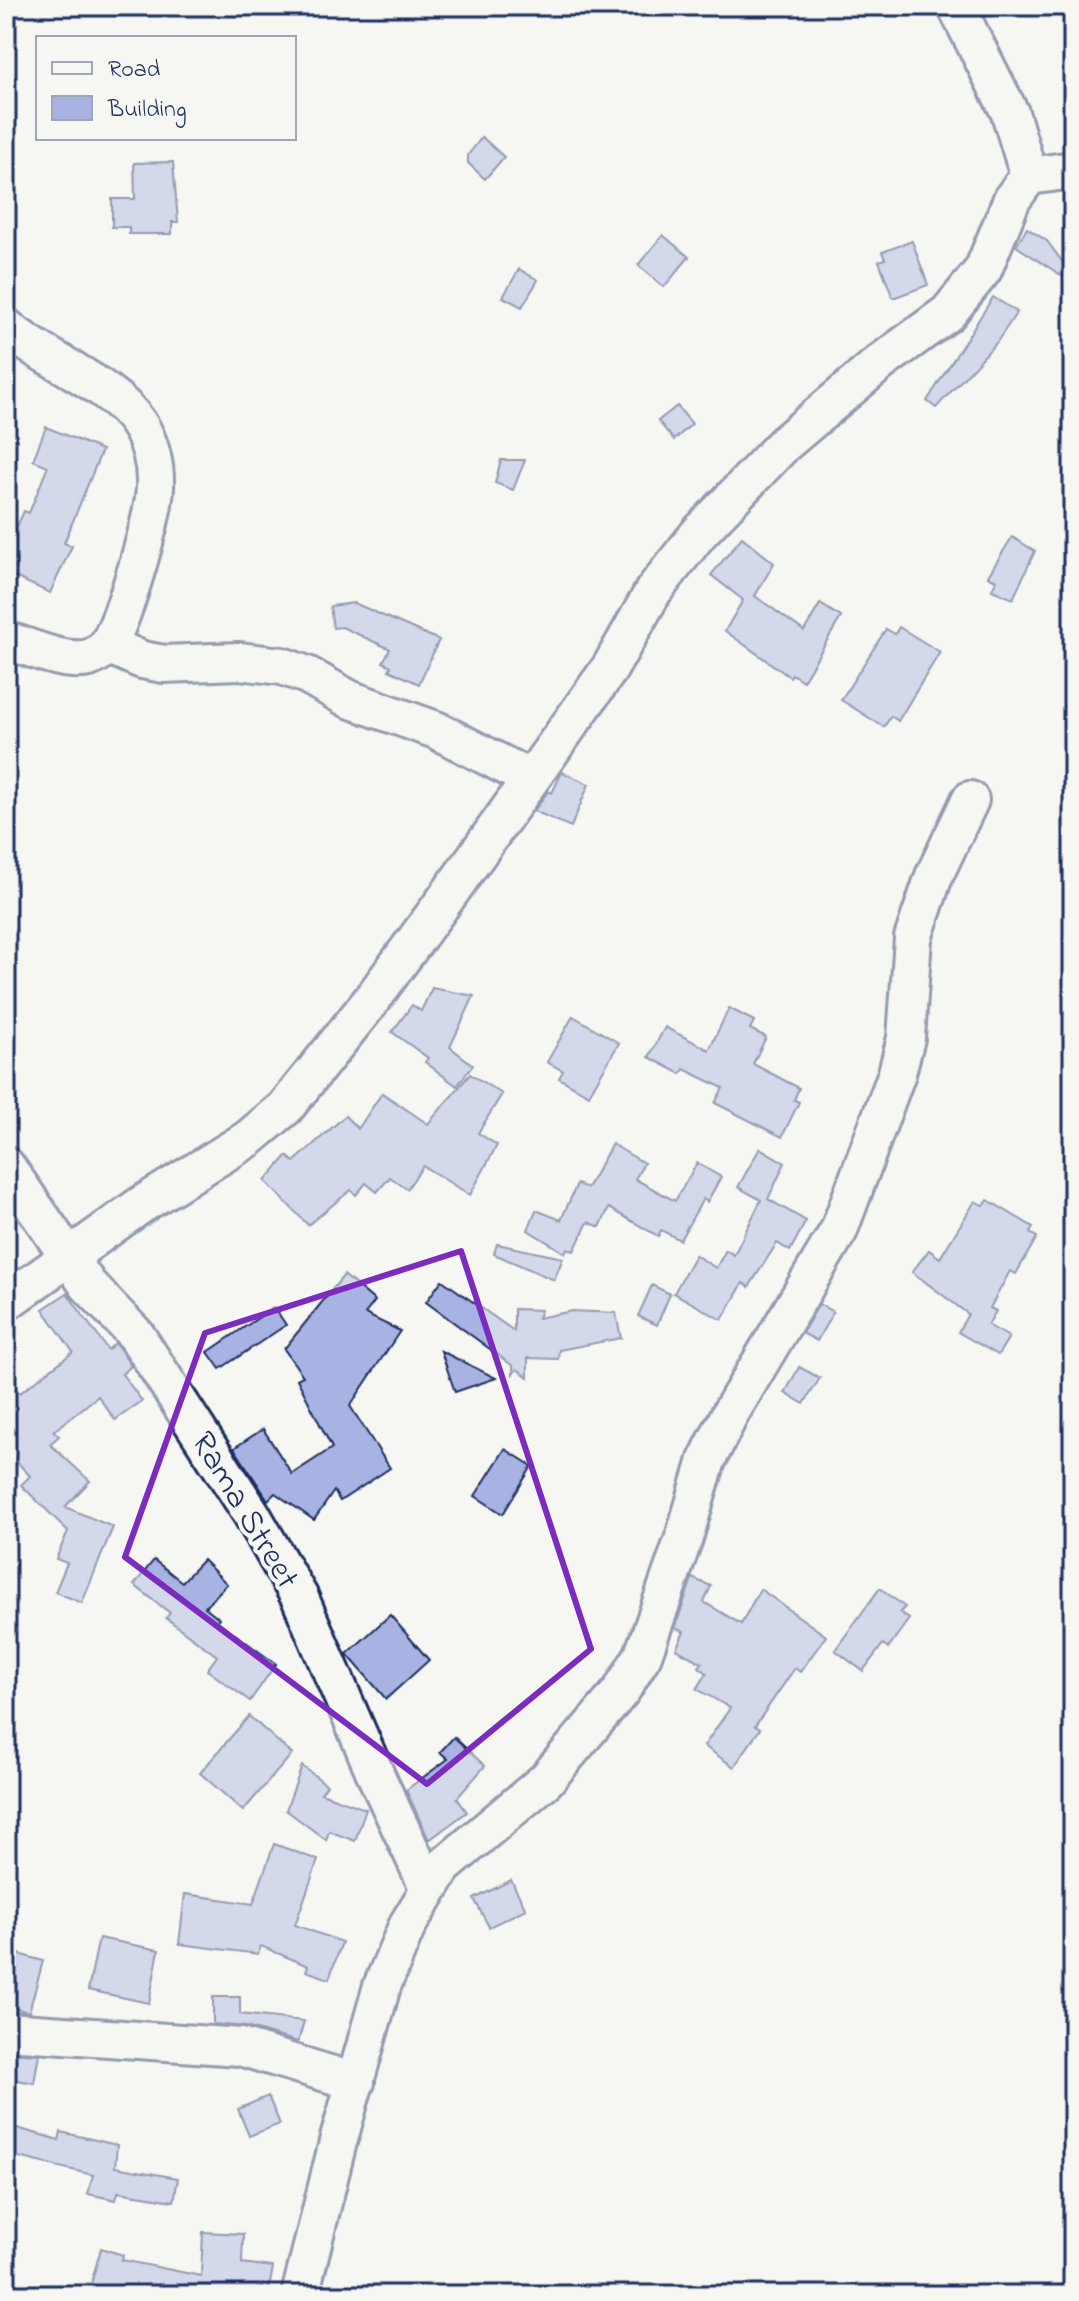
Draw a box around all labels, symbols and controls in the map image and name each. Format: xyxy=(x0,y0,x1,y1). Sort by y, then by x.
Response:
legend xyxy=(36,36,296,140)
text: Road xyxy=(108,53,161,88)
text: Building xyxy=(107,93,187,128)
street label: Rama Street xyxy=(177,1423,310,1599)

